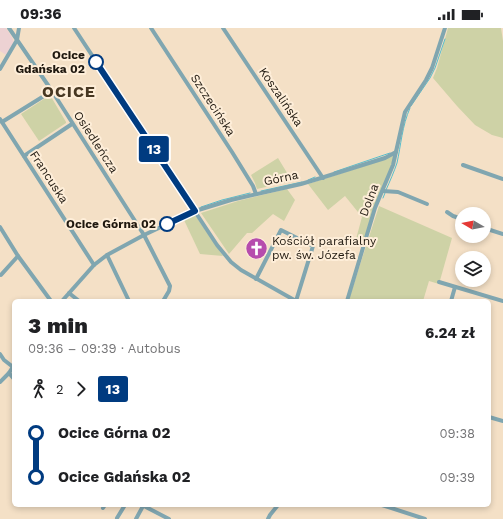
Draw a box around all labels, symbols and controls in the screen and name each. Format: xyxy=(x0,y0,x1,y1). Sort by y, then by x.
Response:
text: 09:36 xyxy=(20,5,62,23)
place label: Ocice Gdańska 02 xyxy=(15,48,85,76)
marker: Ocice Gdańska 02 xyxy=(88,54,104,70)
street label: Koszalińska xyxy=(256,65,306,129)
street label: Szczecińska xyxy=(188,71,238,139)
district label: OCICE xyxy=(42,82,96,101)
street label: Osiedleńcza xyxy=(71,108,121,176)
line badge: 13 xyxy=(136,136,172,162)
text: 13 xyxy=(147,141,161,157)
street label: Francuska xyxy=(27,148,71,206)
street label: Górna xyxy=(262,167,300,188)
street label: Dolna xyxy=(356,182,382,218)
north arrow xyxy=(455,207,491,243)
map controls xyxy=(455,207,491,287)
marker: Ocice Górna 02 xyxy=(159,216,175,232)
place label: Ocice Górna 02 xyxy=(66,217,156,231)
place label: Kościół parafialny pw. św. Józefa xyxy=(272,234,377,262)
church icon: Kościół parafialny pw. św. Józefa xyxy=(243,235,269,261)
button: layers xyxy=(455,251,491,287)
text: 3 min xyxy=(28,313,88,338)
text: 6.24 zł xyxy=(425,324,475,342)
text: 09:36 – 09:39 · Autobus xyxy=(28,341,181,356)
icon: walk xyxy=(28,378,50,400)
icon: forward xyxy=(70,378,92,400)
text: 13 xyxy=(106,381,120,397)
text: 2 xyxy=(56,382,64,397)
text: Ocice Górna 02 xyxy=(58,424,170,442)
text: 09:38 xyxy=(439,426,475,441)
text: Ocice Gdańska 02 xyxy=(58,468,190,486)
text: 09:39 xyxy=(439,470,475,485)

